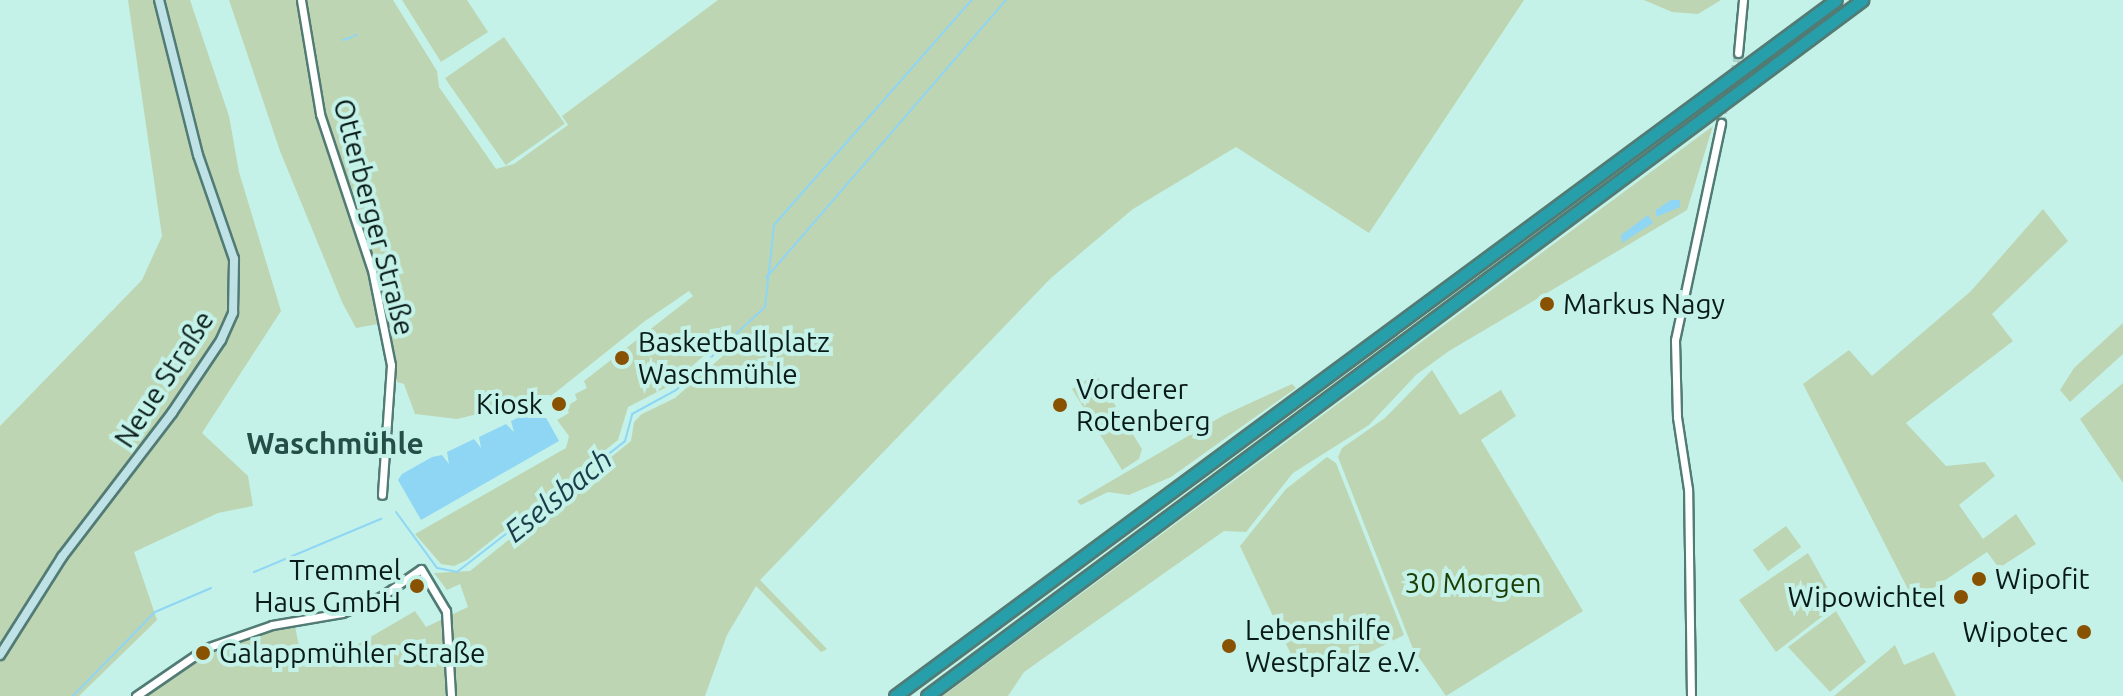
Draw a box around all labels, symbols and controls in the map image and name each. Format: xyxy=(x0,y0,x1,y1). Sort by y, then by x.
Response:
street label: Otterberger Straße xyxy=(326,95,422,339)
place label: Markus Nagy xyxy=(1563,287,1725,321)
marker: Markus Nagy xyxy=(1538,295,1556,313)
street label: Neue Straße xyxy=(107,304,221,454)
place label: Basketballplatz Waschmühle xyxy=(638,325,830,391)
marker: Basketballplatz Waschmühle xyxy=(613,349,631,367)
place label: Vorderer Rotenberg xyxy=(1076,372,1211,438)
place label: Kiosk xyxy=(476,387,543,421)
marker: Kiosk xyxy=(550,395,568,413)
marker: Vorderer Rotenberg xyxy=(1051,396,1069,414)
district label: Waschmühle xyxy=(246,425,424,461)
water label: Eselsbach xyxy=(497,441,619,549)
place label: Tremmel Haus GmbH xyxy=(254,553,401,619)
place label: Wipofit xyxy=(1995,562,2089,596)
park label: 30 Morgen xyxy=(1405,566,1541,600)
marker: Wipofit xyxy=(1970,570,1988,588)
marker: Tremmel Haus GmbH xyxy=(408,577,426,595)
place label: Wipowichtel xyxy=(1788,580,1945,614)
marker: Wipowichtel xyxy=(1952,588,1970,606)
place label: Lebenshilfe Westpfalz e.V. xyxy=(1245,613,1421,679)
place label: Wipotec xyxy=(1963,615,2068,649)
marker: Wipotec xyxy=(2075,623,2093,641)
place label: Galappmühler Straße xyxy=(219,636,485,670)
marker: Lebenshilfe Westpfalz e.V. xyxy=(1220,637,1238,655)
marker: Galappmühler Straße xyxy=(194,644,212,662)

